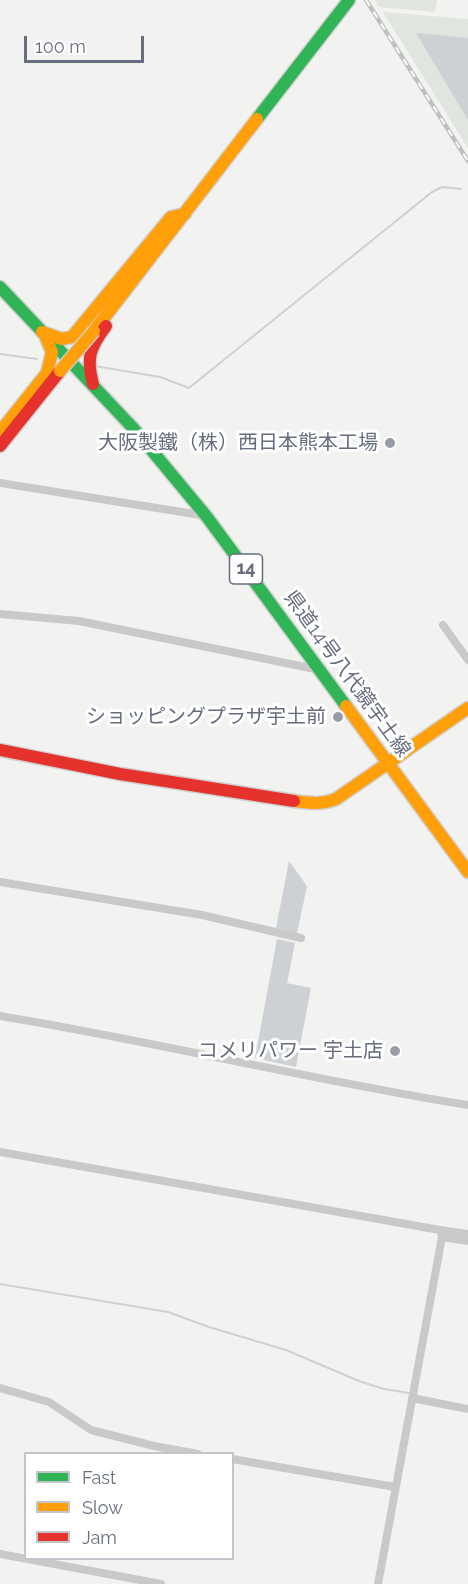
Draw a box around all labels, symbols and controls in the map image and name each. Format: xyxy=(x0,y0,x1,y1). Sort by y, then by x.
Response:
scale bar xyxy=(27,24,147,62)
text: 100 m xyxy=(35,36,86,57)
place label: 大阪製鐵（株）西日本熊本工場 xyxy=(98,431,378,455)
marker: 大阪製鐵（株）西日本熊本工場 xyxy=(383,436,397,450)
road number: 14 xyxy=(230,554,262,584)
street label: 県道14号八代鏡宇土線 xyxy=(279,586,415,762)
place label: ショッピングプラザ宇土前 xyxy=(86,705,326,729)
marker: ショッピングプラザ宇土前 xyxy=(331,710,345,724)
place label: コメリパワー 宇土店 xyxy=(198,1039,383,1063)
marker: コメリパワー 宇土店 xyxy=(388,1044,402,1058)
legend xyxy=(24,1452,234,1560)
text: Fast xyxy=(82,1467,116,1488)
text: Slow xyxy=(82,1497,123,1518)
text: Jam xyxy=(82,1527,117,1548)

